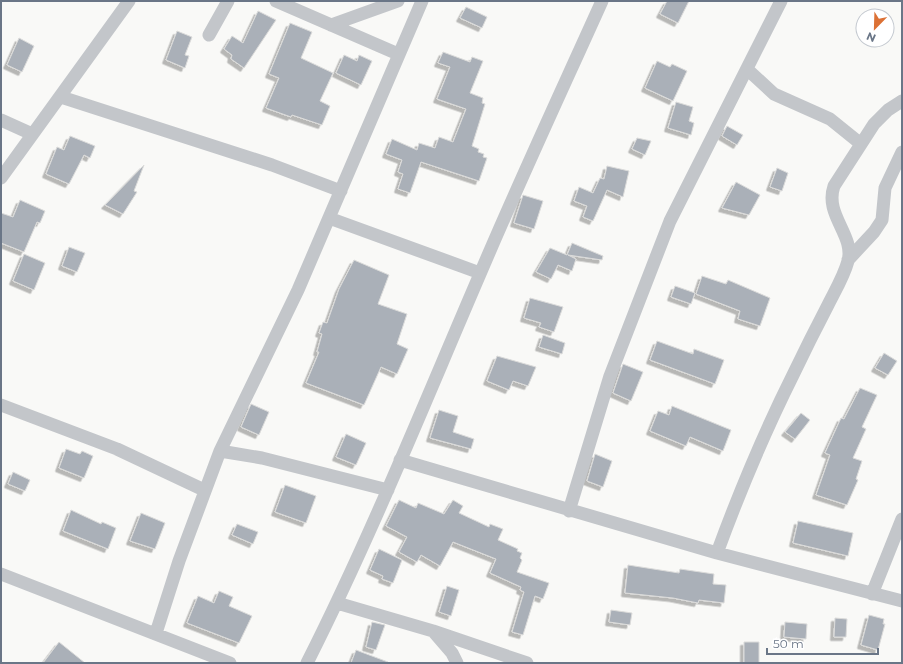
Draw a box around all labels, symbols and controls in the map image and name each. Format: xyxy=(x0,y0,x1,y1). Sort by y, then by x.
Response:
north arrow xyxy=(855,8,895,48)
text: N xyxy=(864,29,878,45)
scale bar xyxy=(767,630,878,656)
text: 50 m xyxy=(773,636,804,651)

